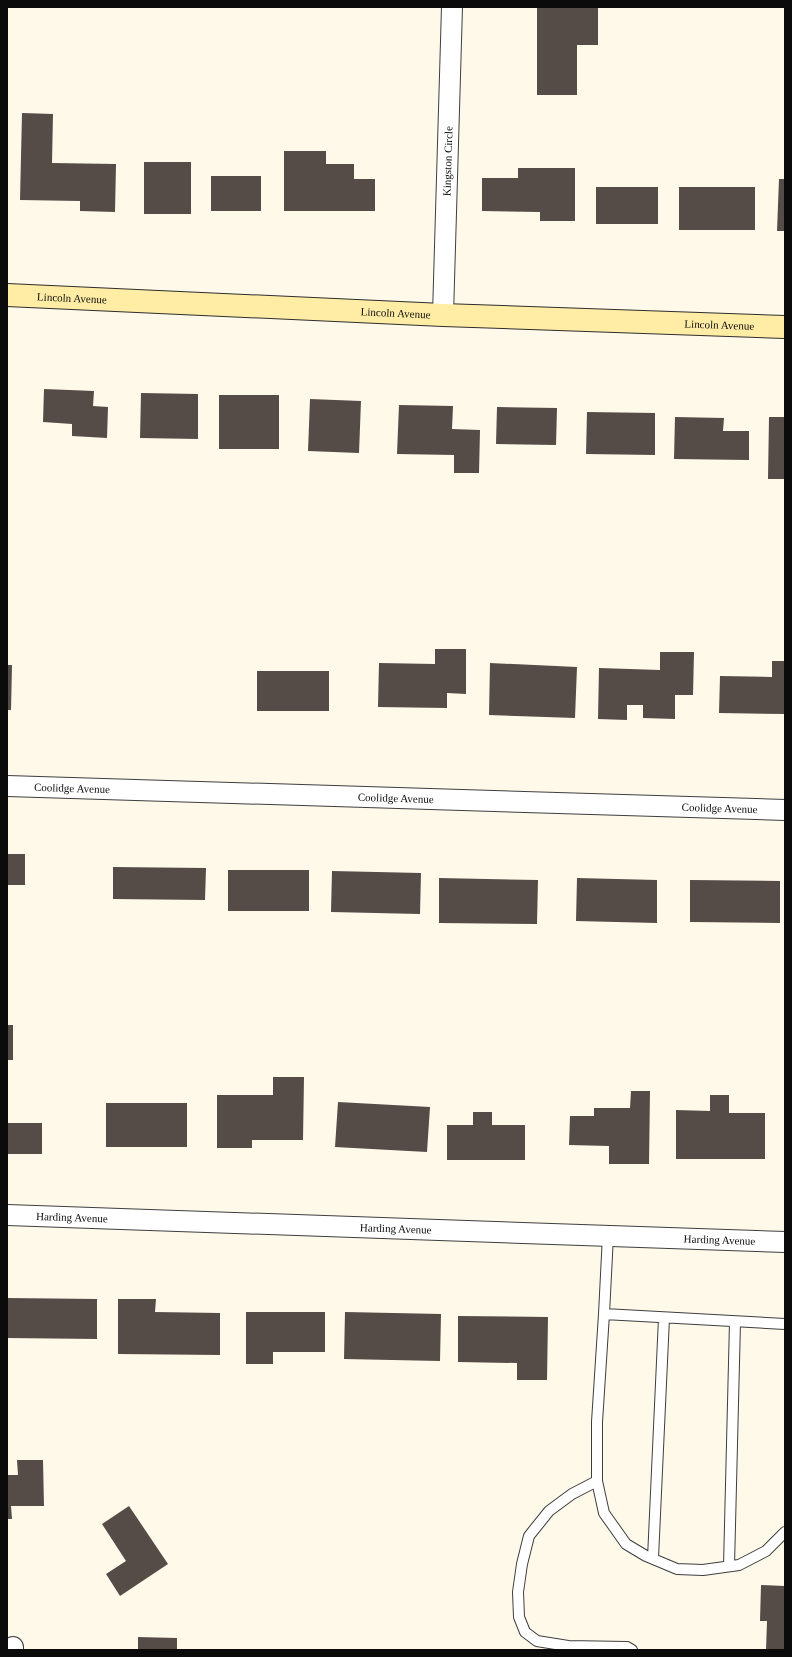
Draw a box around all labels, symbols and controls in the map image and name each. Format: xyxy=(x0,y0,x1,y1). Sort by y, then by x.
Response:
street label: Kingston Circle xyxy=(440,126,455,196)
street label: Lincoln Avenue xyxy=(37,290,107,306)
street label: Lincoln Avenue xyxy=(360,305,431,320)
street label: Lincoln Avenue xyxy=(684,317,755,332)
street label: Coolidge Avenue xyxy=(34,781,110,795)
street label: Coolidge Avenue xyxy=(358,791,434,805)
street label: Coolidge Avenue xyxy=(682,801,758,815)
street label: Harding Avenue xyxy=(36,1210,108,1224)
street label: Harding Avenue xyxy=(360,1221,432,1236)
street label: Harding Avenue xyxy=(684,1232,756,1247)

